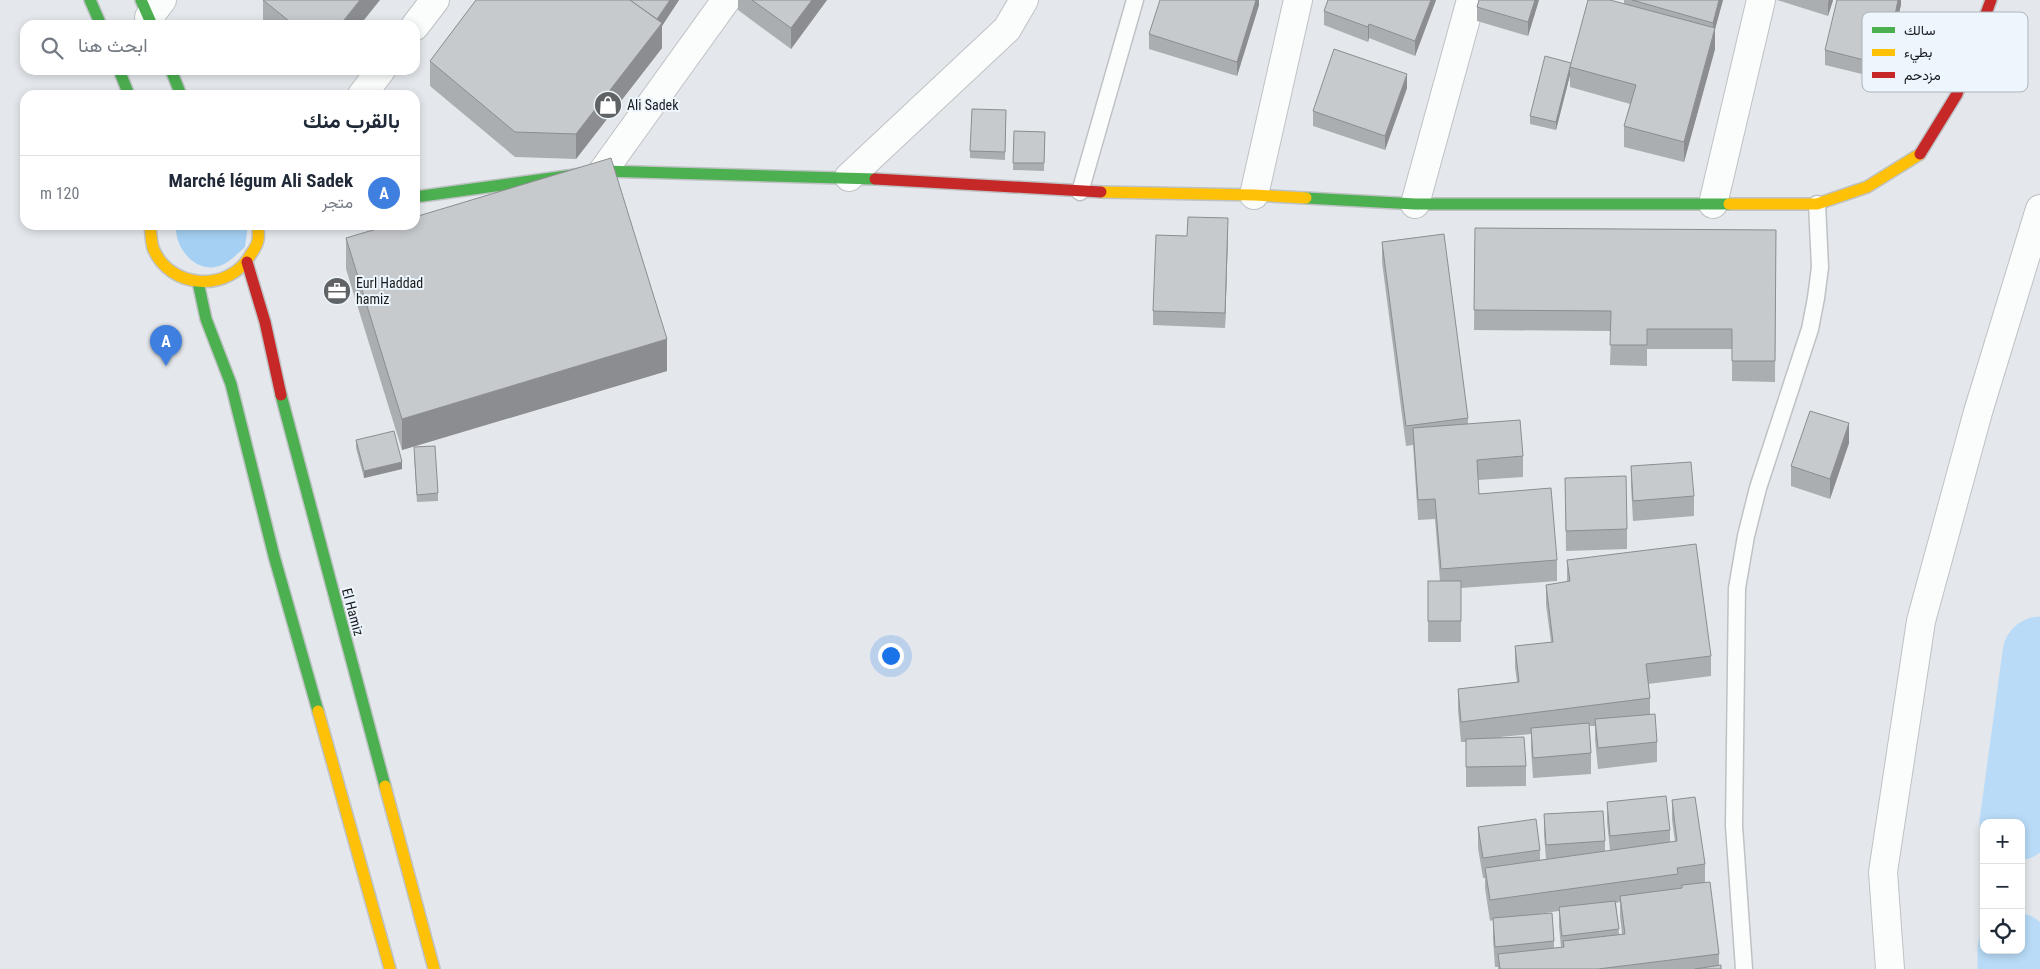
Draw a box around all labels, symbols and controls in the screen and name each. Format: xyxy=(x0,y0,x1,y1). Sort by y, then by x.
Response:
legend xyxy=(1862,12,2028,92)
search box xyxy=(20,20,420,75)
text: سالك xyxy=(1904,22,1935,38)
icon: search xyxy=(38,34,66,62)
text: ابحث هنا xyxy=(78,34,148,57)
text: بطيء xyxy=(1904,44,1932,64)
text: مزدحم xyxy=(1904,67,1941,84)
shop icon: Ali Sadek xyxy=(593,90,623,120)
place label: Ali Sadek xyxy=(627,97,679,113)
text: بالقرب منك xyxy=(303,109,400,133)
text: Marché légum Ali Sadek xyxy=(169,169,353,192)
text: 120 m xyxy=(40,184,79,203)
text: A xyxy=(379,184,389,203)
text: متجر xyxy=(322,193,353,212)
place label: Eurl Haddad hamiz xyxy=(356,275,423,307)
office icon: Eurl Haddad hamiz xyxy=(322,276,352,306)
pin: A xyxy=(150,325,182,366)
street label: El Hamiz xyxy=(339,586,367,638)
your location xyxy=(878,643,904,669)
map controls xyxy=(1980,819,2025,954)
button: + xyxy=(1980,819,2025,864)
button: − xyxy=(1980,864,2025,909)
button: locate xyxy=(1980,909,2025,954)

